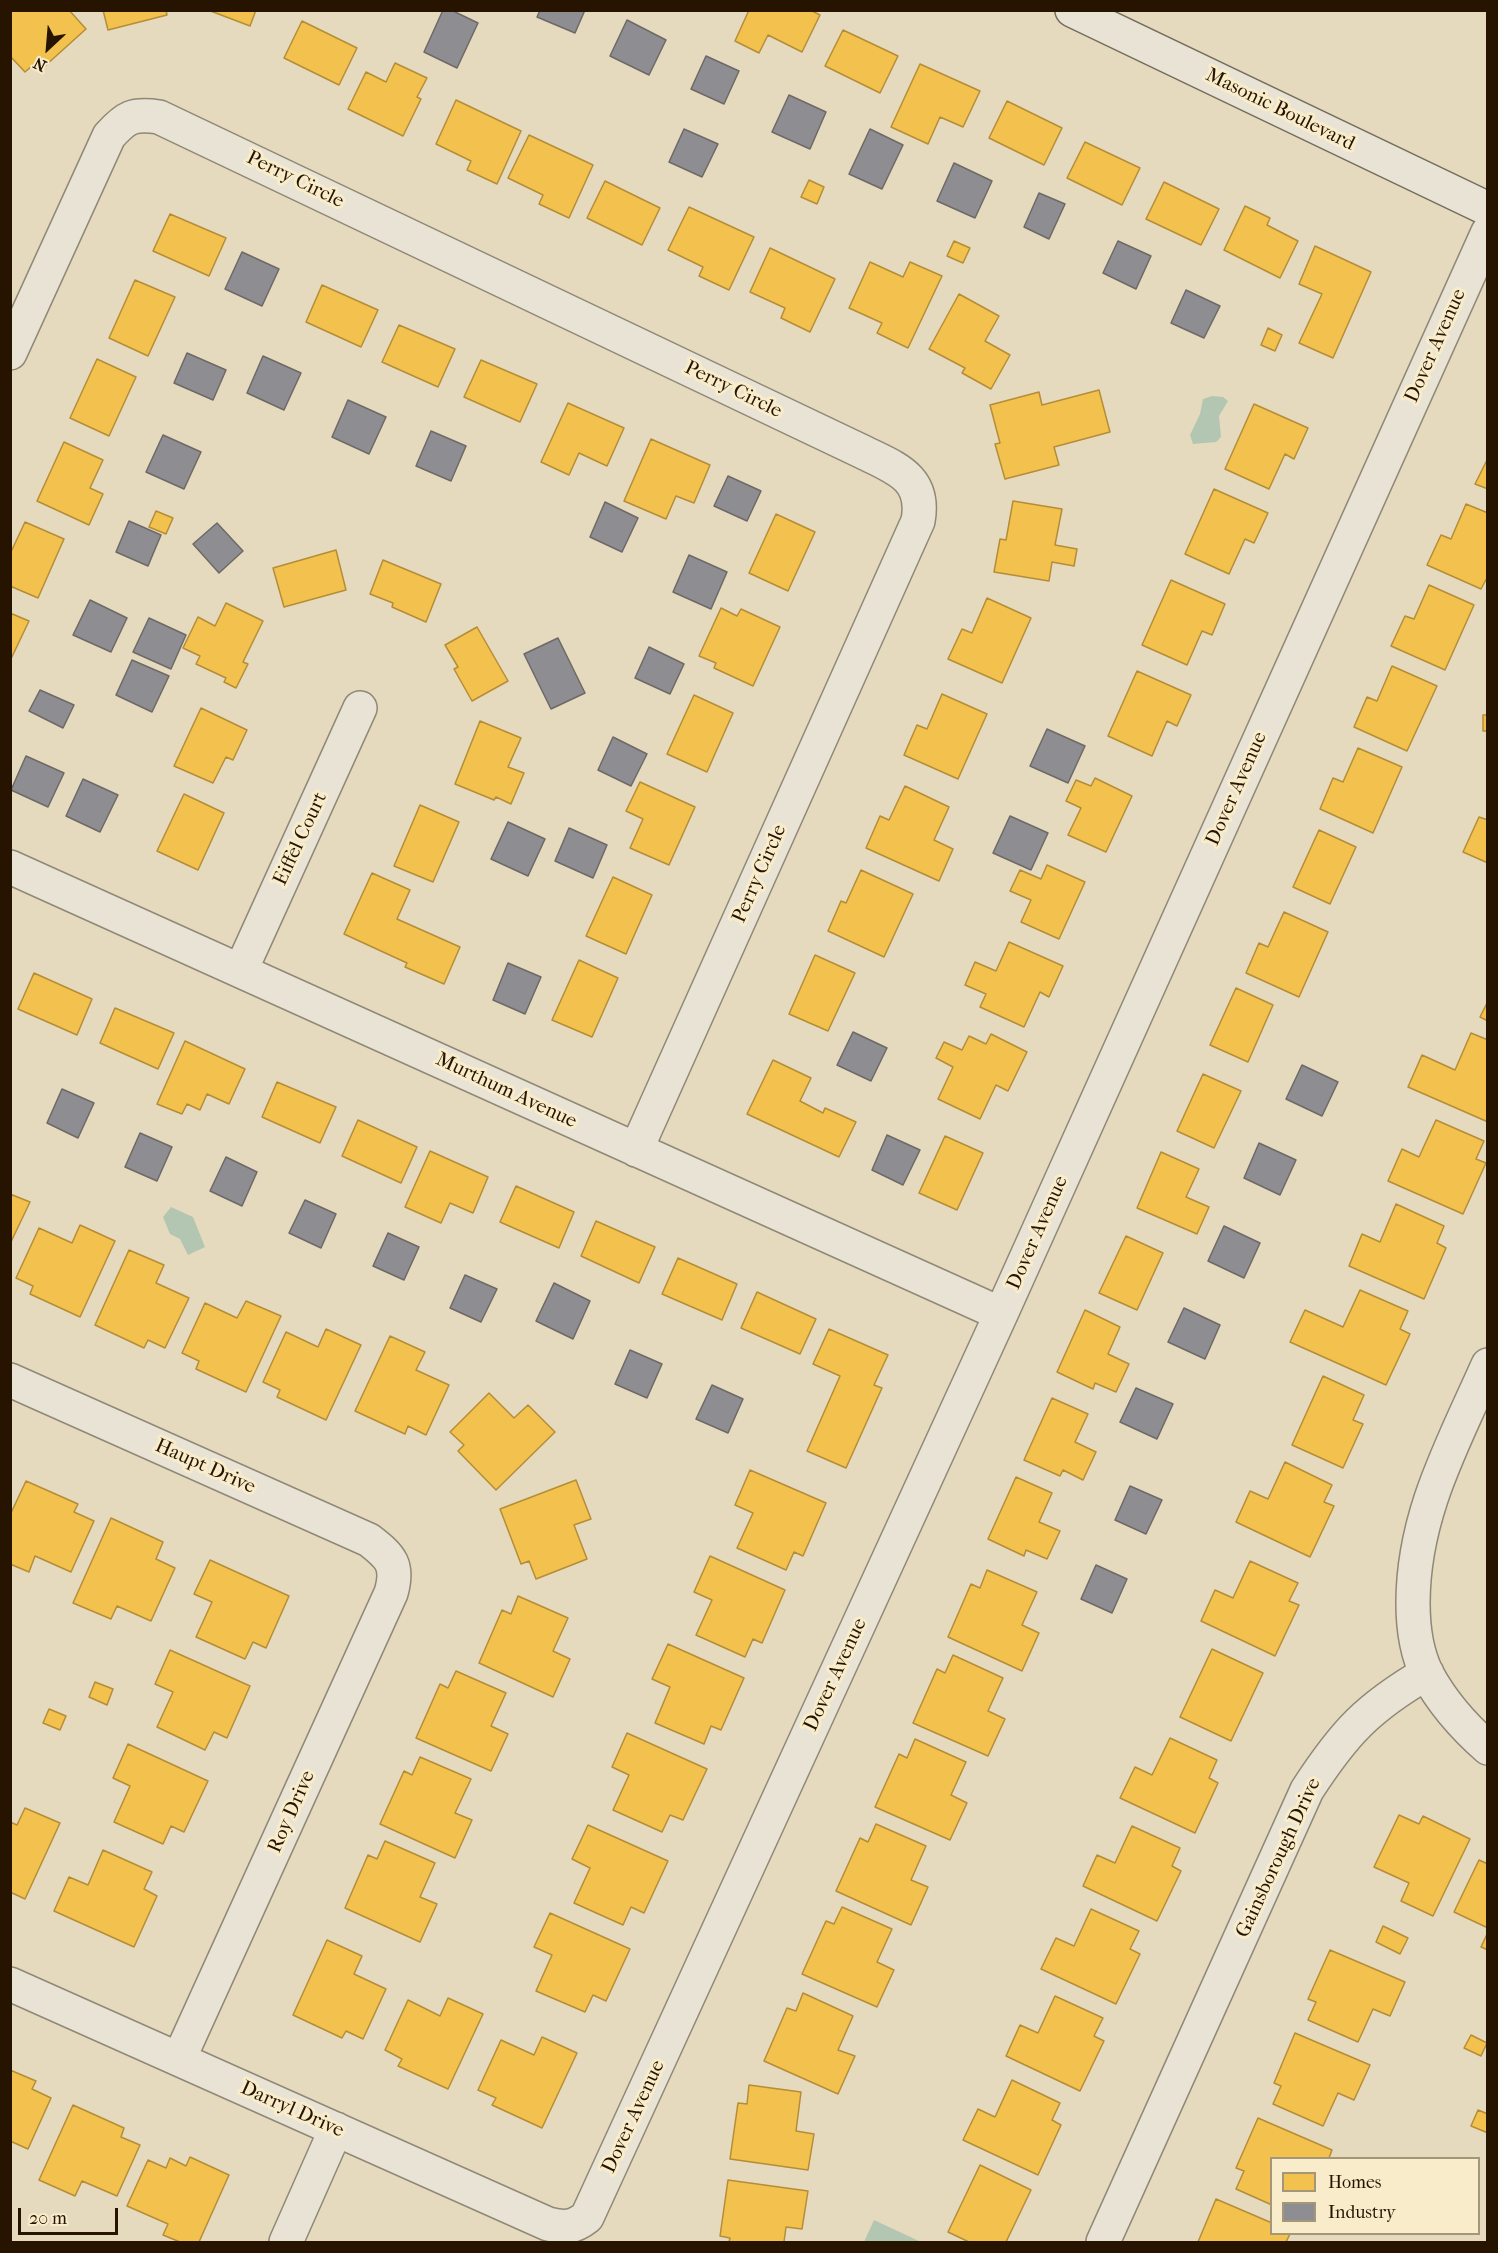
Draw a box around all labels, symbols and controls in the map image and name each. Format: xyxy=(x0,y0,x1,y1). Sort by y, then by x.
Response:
north arrow xyxy=(18,18,78,78)
text: N xyxy=(30,53,50,76)
street label: Masonic Boulevard xyxy=(1201,63,1359,157)
street label: Perry Circle xyxy=(242,146,348,214)
street label: Dover Avenue xyxy=(1400,285,1472,407)
street label: Perry Circle xyxy=(680,356,786,424)
street label: Dover Avenue xyxy=(1201,728,1273,850)
street label: Eiffel Court xyxy=(269,789,333,889)
street label: Perry Circle xyxy=(728,821,792,927)
street label: Murthum Avenue xyxy=(432,1048,580,1134)
street label: Dover Avenue xyxy=(1002,1172,1074,1294)
street label: Haupt Drive xyxy=(151,1434,259,1500)
street label: Dover Avenue xyxy=(799,1615,873,1735)
street label: Roy Drive xyxy=(263,1767,321,1857)
street label: Gainsborough Drive xyxy=(1231,1774,1327,1942)
street label: Dover Avenue xyxy=(597,2057,671,2177)
street label: Darryl Drive xyxy=(237,2077,347,2143)
legend xyxy=(1270,2157,1480,2235)
text: Homes xyxy=(1328,2172,1382,2193)
scale bar xyxy=(21,2196,122,2234)
text: Industry xyxy=(1328,2202,1396,2223)
text: 20 m xyxy=(29,2208,67,2229)

